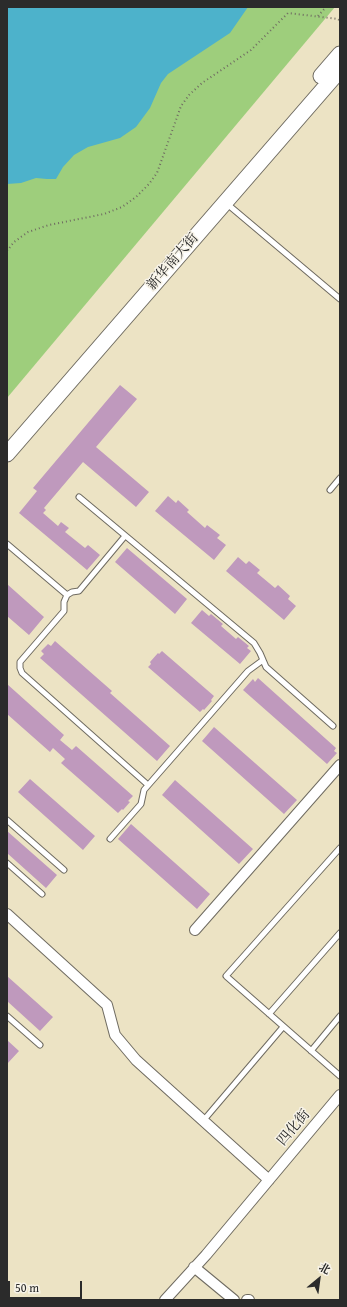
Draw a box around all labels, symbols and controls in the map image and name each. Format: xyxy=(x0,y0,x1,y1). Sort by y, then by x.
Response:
street label: 新华南大街 xyxy=(144,230,202,294)
street label: 四化街 xyxy=(274,1107,314,1149)
north arrow xyxy=(299,1259,339,1299)
text: 北 xyxy=(316,1259,334,1278)
scale bar xyxy=(10,1273,84,1299)
text: 50 m xyxy=(15,1279,39,1296)

